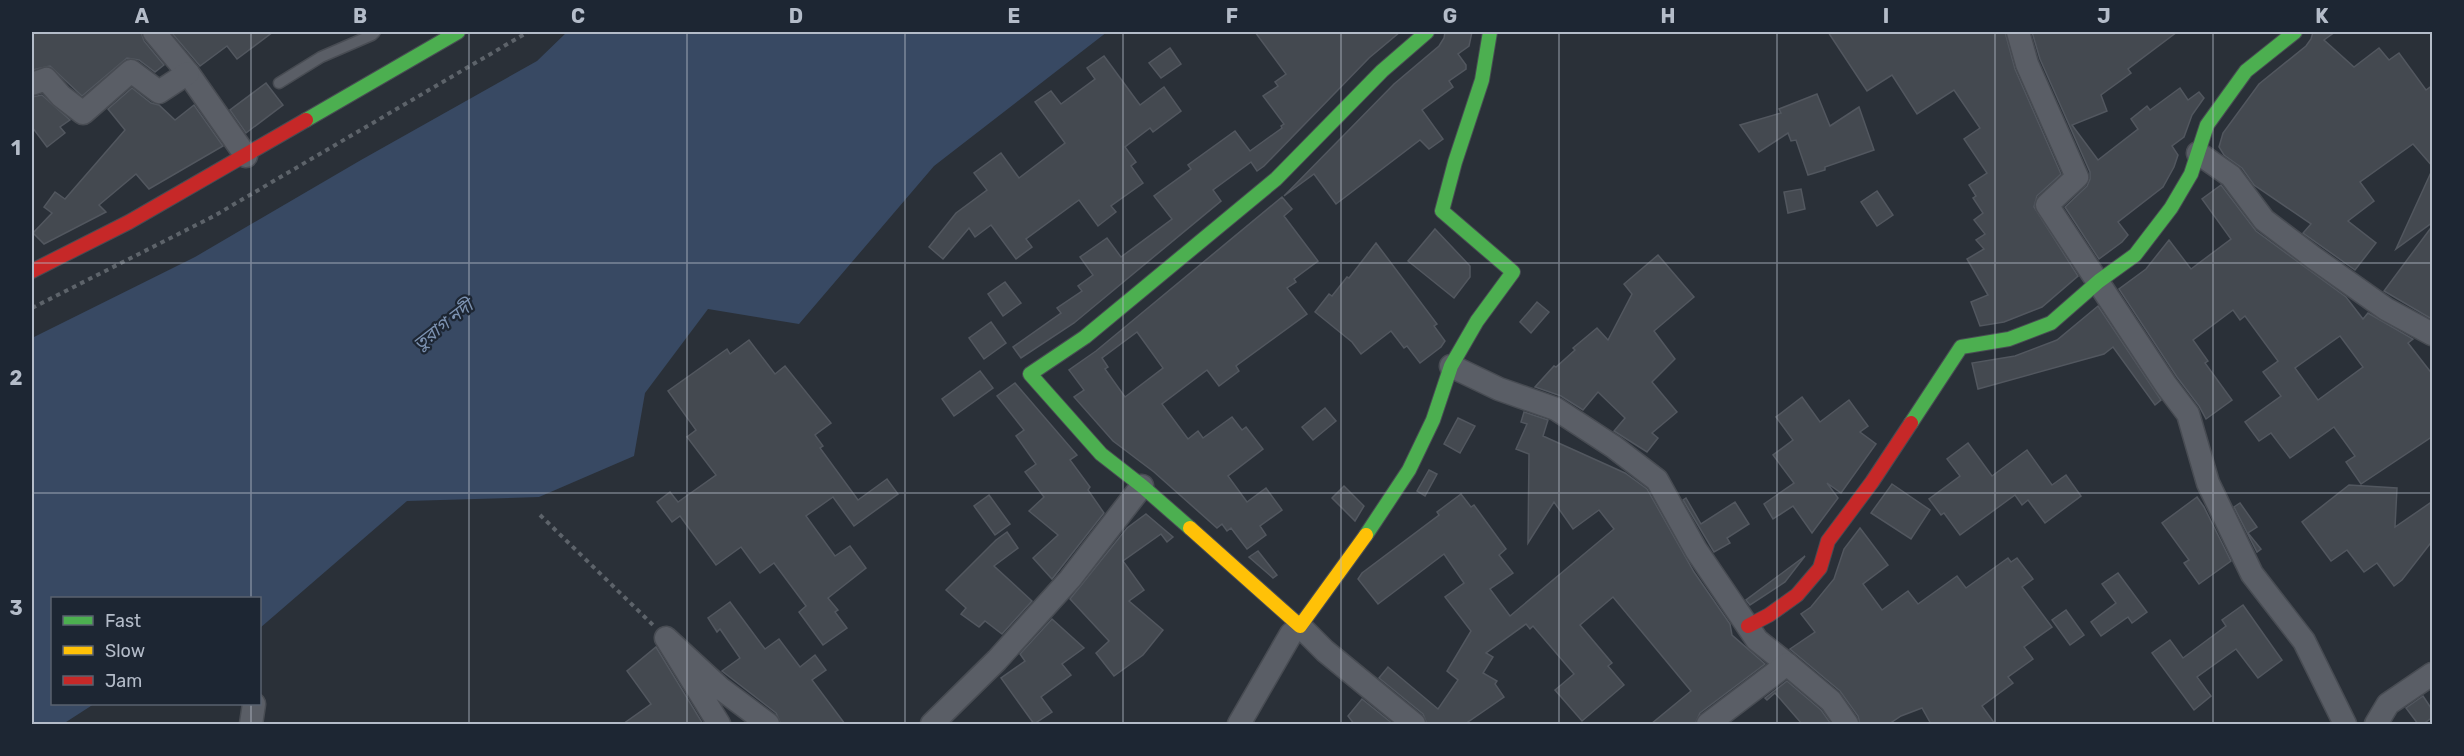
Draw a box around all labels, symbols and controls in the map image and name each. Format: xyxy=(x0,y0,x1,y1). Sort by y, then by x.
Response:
text: A xyxy=(135,4,150,28)
text: B xyxy=(353,4,367,28)
text: C xyxy=(571,4,585,28)
text: D xyxy=(789,4,803,28)
text: E xyxy=(1008,4,1020,28)
text: F xyxy=(1226,4,1238,28)
text: G xyxy=(1443,4,1457,28)
text: H xyxy=(1661,4,1675,28)
text: I xyxy=(1883,4,1889,28)
text: J xyxy=(2097,4,2111,28)
text: K xyxy=(2315,4,2329,28)
text: 1 xyxy=(11,136,21,160)
water label: তুরাগ নদী xyxy=(409,293,480,355)
text: 2 xyxy=(10,366,23,390)
text: 3 xyxy=(9,596,23,620)
legend xyxy=(51,597,261,705)
text: Fast xyxy=(105,610,141,632)
text: Slow xyxy=(105,640,145,662)
text: Jam xyxy=(105,670,142,692)

